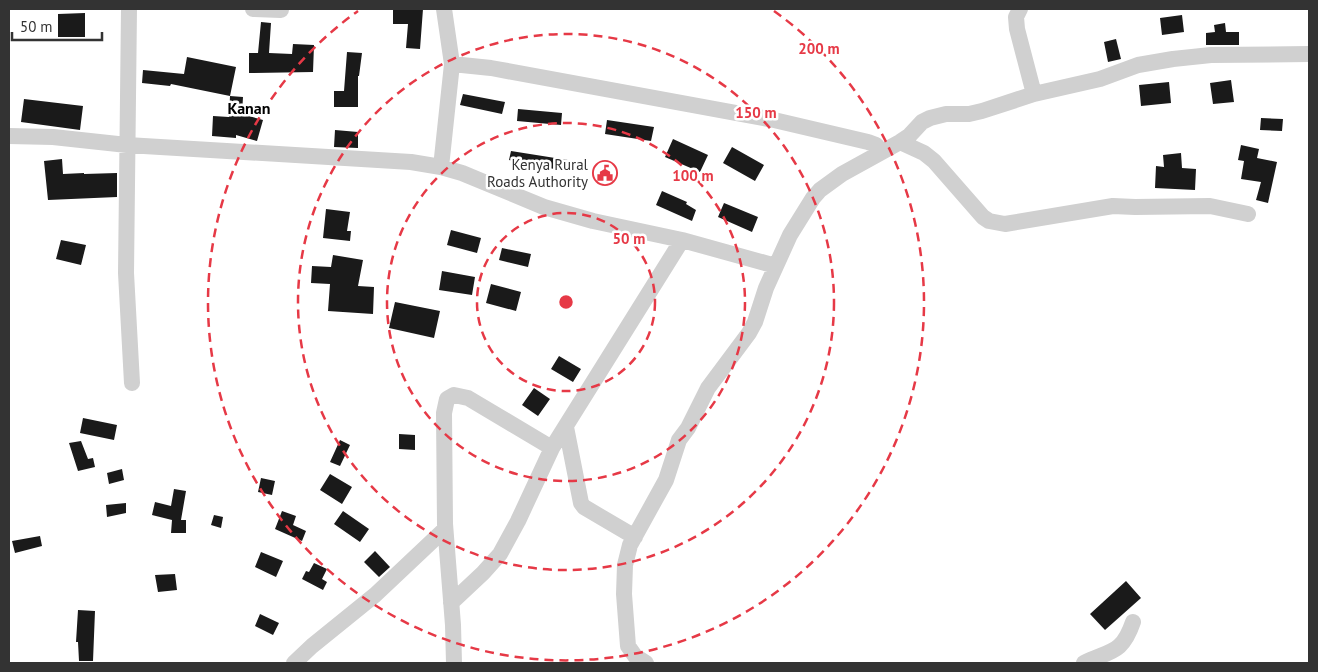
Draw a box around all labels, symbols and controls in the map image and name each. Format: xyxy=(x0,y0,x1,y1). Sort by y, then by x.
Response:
scale bar xyxy=(12,10,102,42)
text: 50 m xyxy=(20,17,53,36)
text: 200 m xyxy=(798,39,840,58)
district label: Kanan xyxy=(228,98,270,118)
text: 150 m xyxy=(735,103,777,122)
place label: Kenya Rural Roads Authority xyxy=(487,155,589,191)
public building icon: Kenya Rural Roads Authority xyxy=(592,160,618,186)
text: 100 m xyxy=(672,166,714,185)
text: 50 m xyxy=(613,229,645,248)
centre of rings xyxy=(557,293,575,311)

